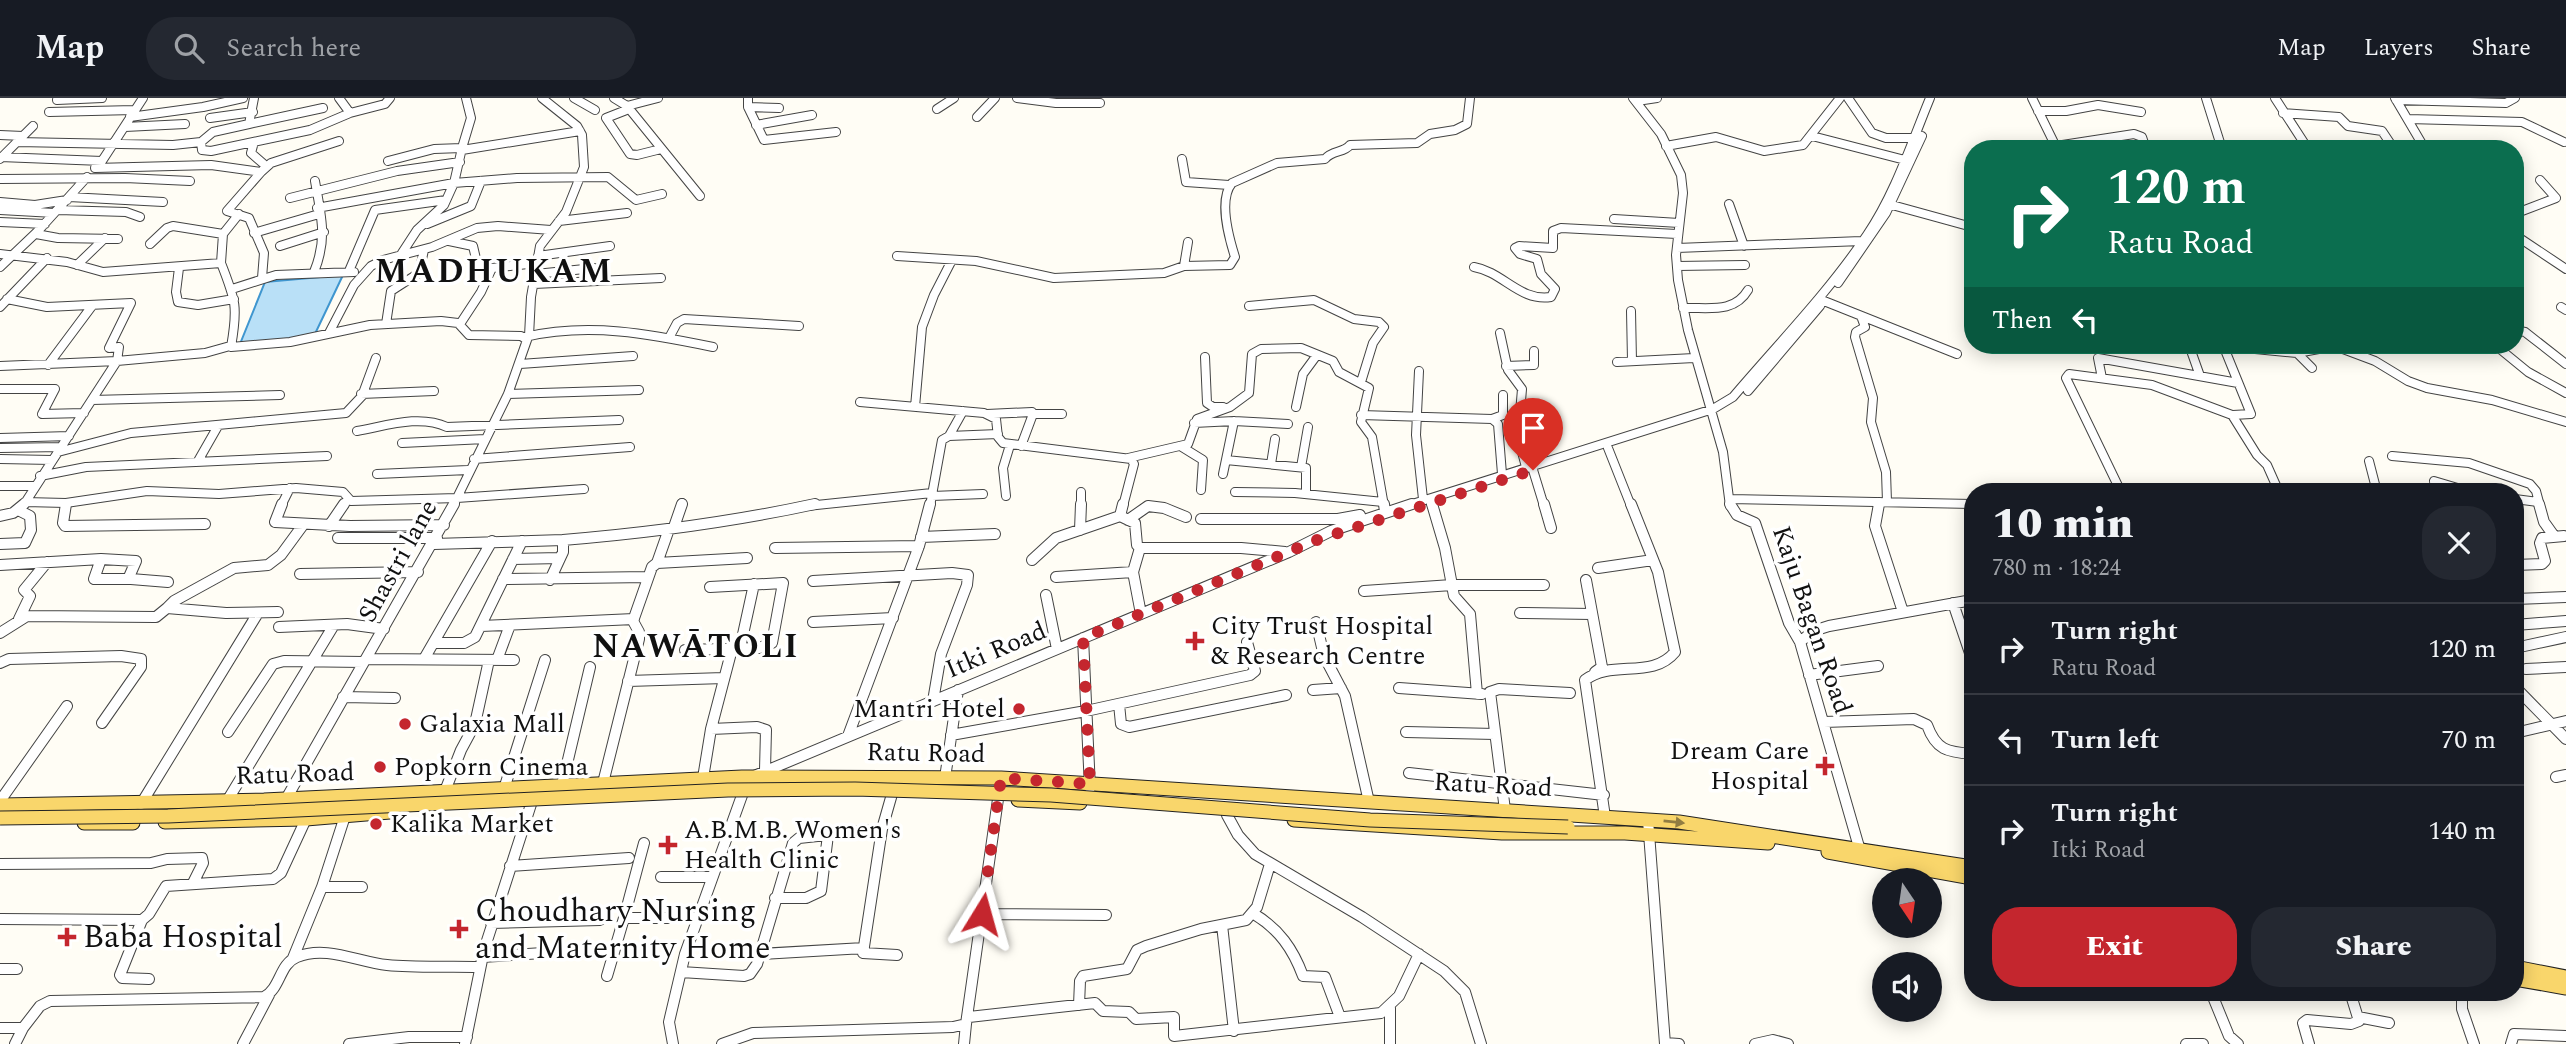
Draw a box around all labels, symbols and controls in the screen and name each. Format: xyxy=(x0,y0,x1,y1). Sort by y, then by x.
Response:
search box xyxy=(146,17,636,80)
text: Map xyxy=(35,23,104,73)
text: Search here xyxy=(226,28,361,68)
icon: search xyxy=(170,29,208,67)
text: Map xyxy=(2277,30,2326,66)
text: Layers xyxy=(2364,30,2434,66)
text: Share xyxy=(2472,30,2531,66)
text: 120 m xyxy=(2107,151,2246,226)
icon: right xyxy=(1992,168,2083,259)
text: Ratu Road xyxy=(2107,219,2254,268)
district label: MADHUKAM xyxy=(375,247,613,297)
text: Then xyxy=(1992,300,2052,340)
icon: left xyxy=(2066,301,2104,339)
pin xyxy=(1503,398,1563,470)
icon: arrive xyxy=(1514,409,1552,447)
street label: Shastri lane xyxy=(348,492,448,630)
text: 10 min xyxy=(1992,493,2133,556)
button: close xyxy=(2422,506,2496,580)
street label: Kaju Bagan Road xyxy=(1761,520,1863,720)
text: 780 m · 18:24 xyxy=(1992,551,2121,586)
place label: City Trust Hospital & Research Centre xyxy=(1211,606,1433,676)
street label: Itki Road xyxy=(939,611,1053,689)
text: Turn right xyxy=(2051,611,2178,651)
district label: NAWĀTOLI xyxy=(592,622,800,672)
text: 120 m xyxy=(2428,629,2496,669)
icon: right xyxy=(1992,630,2030,668)
marker: City Trust Hospital & Research Centre xyxy=(1185,631,1205,651)
text: Ratu Road xyxy=(2051,651,2156,686)
place label: Mantri Hotel xyxy=(853,689,1005,729)
marker: Mantri Hotel xyxy=(1011,701,1027,717)
place label: Galaxia Mall xyxy=(419,704,565,744)
marker: Galaxia Mall xyxy=(397,716,413,732)
text: Turn left xyxy=(2051,720,2159,760)
text: 70 m xyxy=(2441,720,2496,760)
icon: left xyxy=(1992,721,2030,759)
place label: Dream Care Hospital xyxy=(1670,731,1809,801)
street label: Ratu Road xyxy=(866,732,986,774)
place label: Popkorn Cinema xyxy=(394,747,589,787)
street label: Ratu Road xyxy=(235,752,355,796)
marker: Dream Care Hospital xyxy=(1815,756,1835,776)
marker: Popkorn Cinema xyxy=(372,759,388,775)
street label: Ratu Road xyxy=(1433,762,1553,808)
text: Turn right xyxy=(2051,793,2178,833)
place label: Kalika Market xyxy=(390,804,554,844)
place label: A.B.M.B. Women's Health Clinic xyxy=(684,810,901,880)
text: 140 m xyxy=(2428,811,2496,851)
icon: right xyxy=(1992,812,2030,850)
marker: Kalika Market xyxy=(368,816,384,832)
one-way arrow xyxy=(1663,817,1685,828)
text: Itki Road xyxy=(2051,833,2145,868)
marker: A.B.M.B. Women's Health Clinic xyxy=(658,835,678,855)
north arrow xyxy=(1872,868,1942,938)
map controls xyxy=(1872,868,1942,1022)
position arrow xyxy=(945,877,1019,951)
place label: Choudhary Nursing and Maternity Home xyxy=(475,887,770,973)
button: Exit xyxy=(1992,907,2237,987)
button: Share xyxy=(2251,907,2496,987)
place label: Baba Hospital xyxy=(83,913,283,962)
marker: Choudhary Nursing and Maternity Home xyxy=(449,919,469,939)
marker: Baba Hospital xyxy=(57,927,77,947)
button: sound xyxy=(1872,952,1942,1022)

